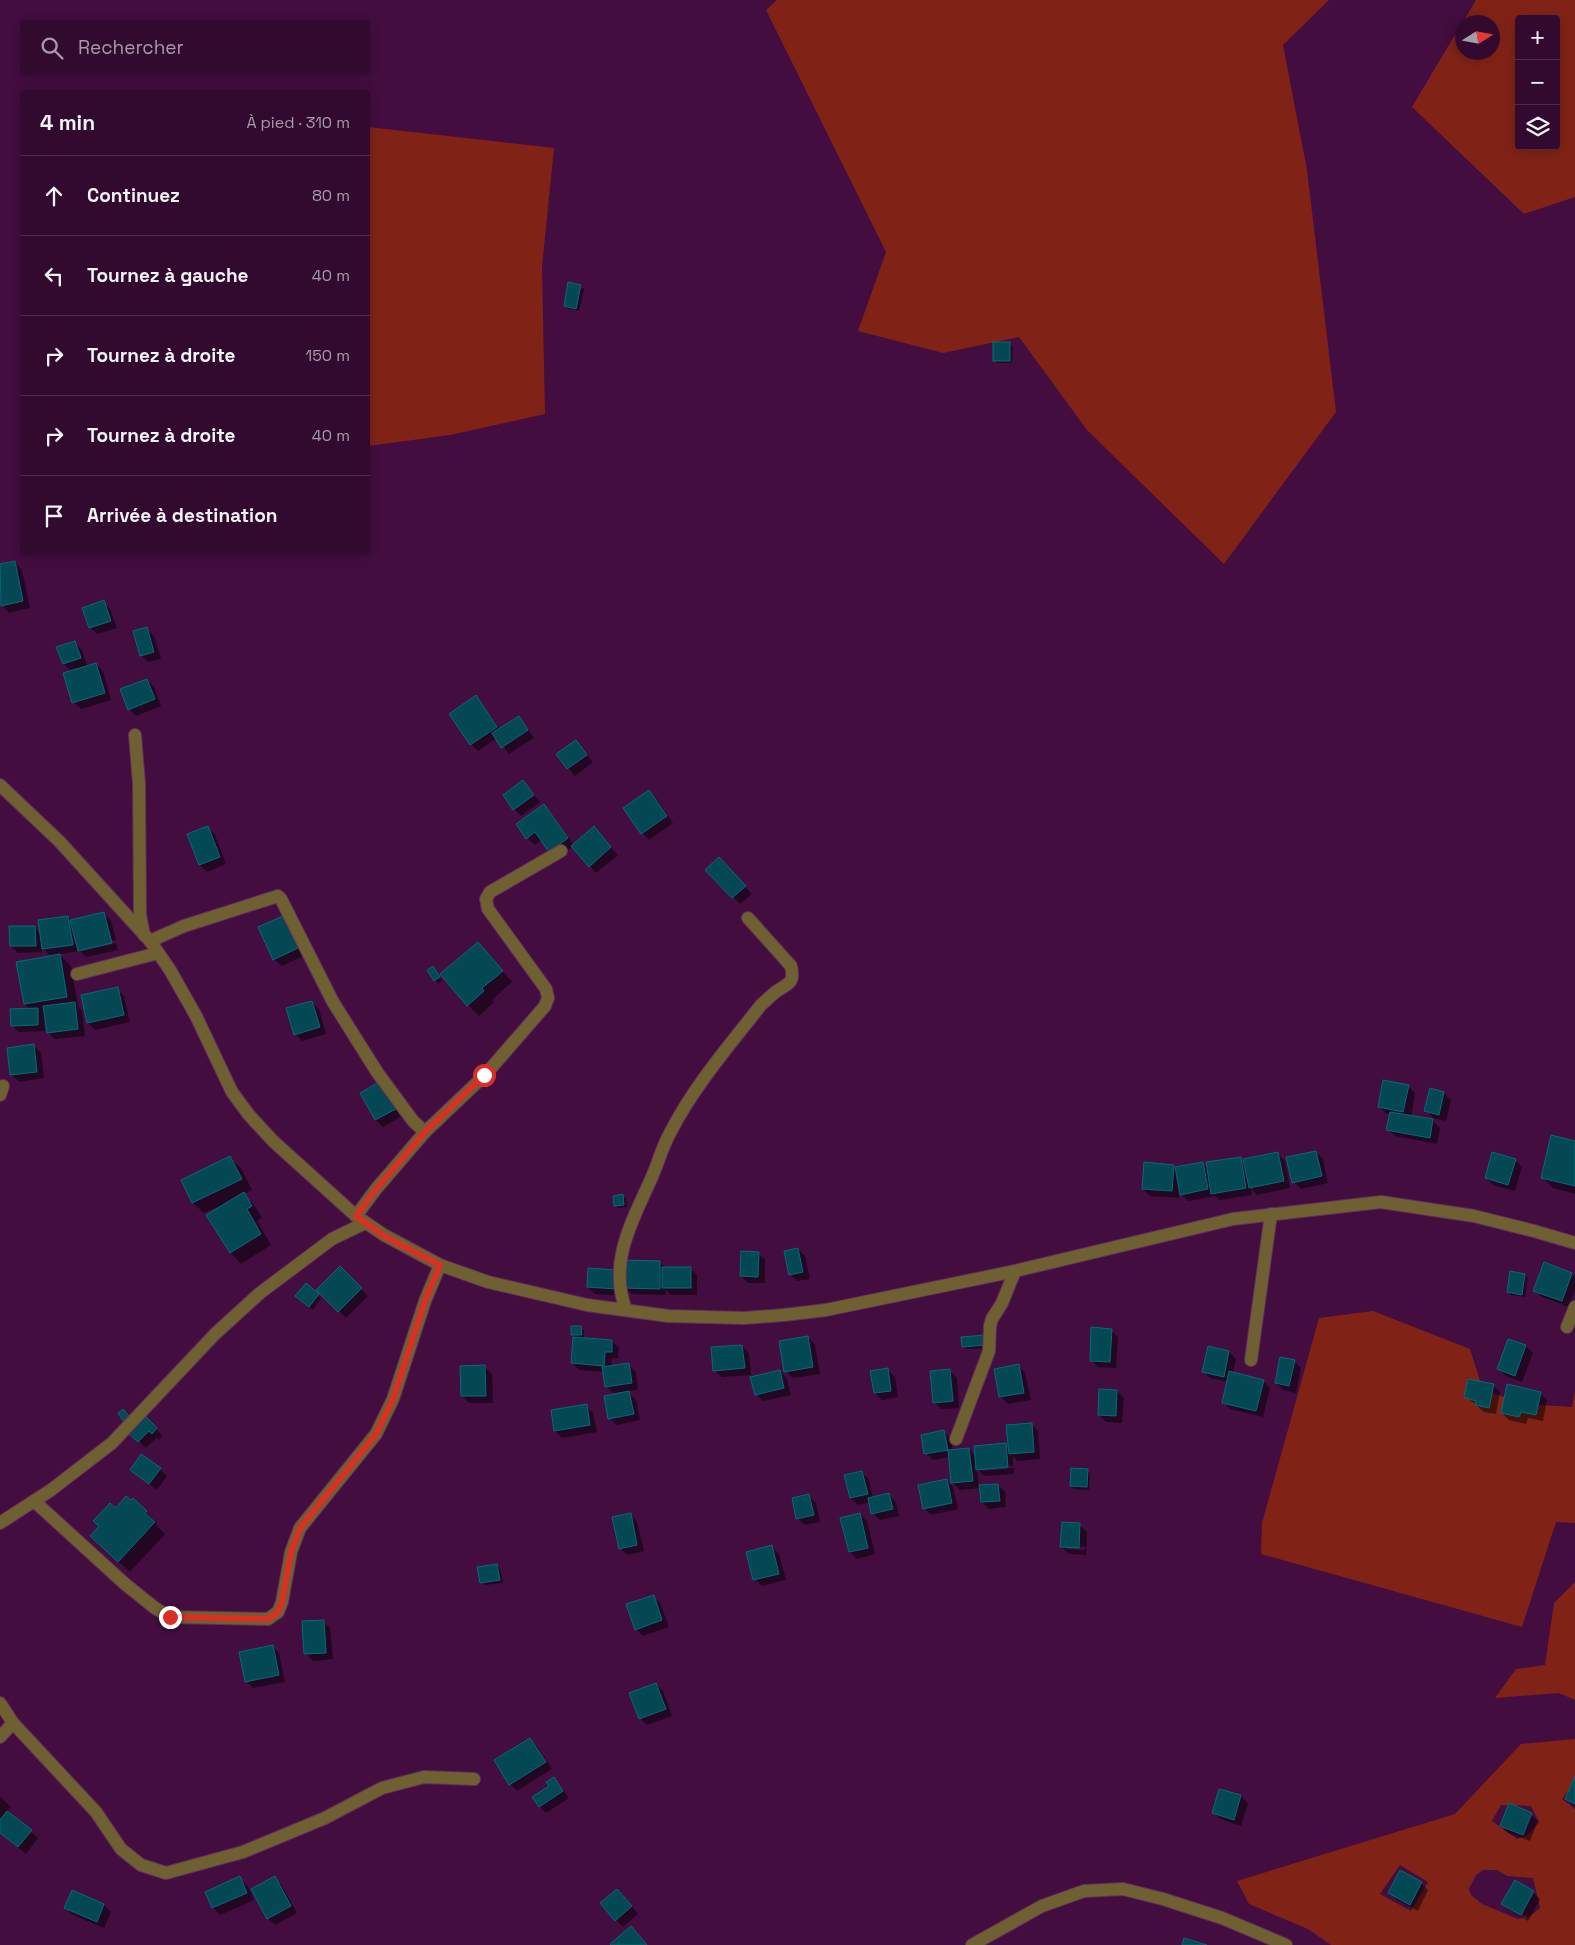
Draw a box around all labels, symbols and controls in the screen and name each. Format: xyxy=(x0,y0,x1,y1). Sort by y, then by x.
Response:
north arrow xyxy=(1455,15,1500,60)
map controls xyxy=(1515,15,1560,150)
button: + xyxy=(1515,15,1560,60)
search box xyxy=(20,20,370,75)
icon: search xyxy=(38,34,66,62)
text: Rechercher xyxy=(78,35,184,60)
button: − xyxy=(1515,60,1560,105)
button: layers xyxy=(1515,105,1560,150)
text: 4 min xyxy=(40,109,95,136)
text: À pied · 310 m xyxy=(247,112,350,133)
icon: ahead xyxy=(40,182,68,210)
text: Continuez xyxy=(87,183,180,208)
text: 80 m xyxy=(312,185,350,206)
icon: left xyxy=(40,262,68,290)
text: Tournez à gauche xyxy=(87,263,249,288)
text: 40 m xyxy=(312,265,350,286)
icon: right xyxy=(40,342,68,370)
text: Tournez à droite xyxy=(87,343,236,368)
text: 150 m xyxy=(306,345,350,366)
icon: right xyxy=(40,422,68,450)
text: Tournez à droite xyxy=(87,423,236,448)
text: 40 m xyxy=(312,425,350,446)
icon: arrive xyxy=(40,502,68,530)
text: Arrivée à destination xyxy=(87,503,277,528)
route start xyxy=(473,1064,496,1087)
route end xyxy=(159,1606,182,1629)

